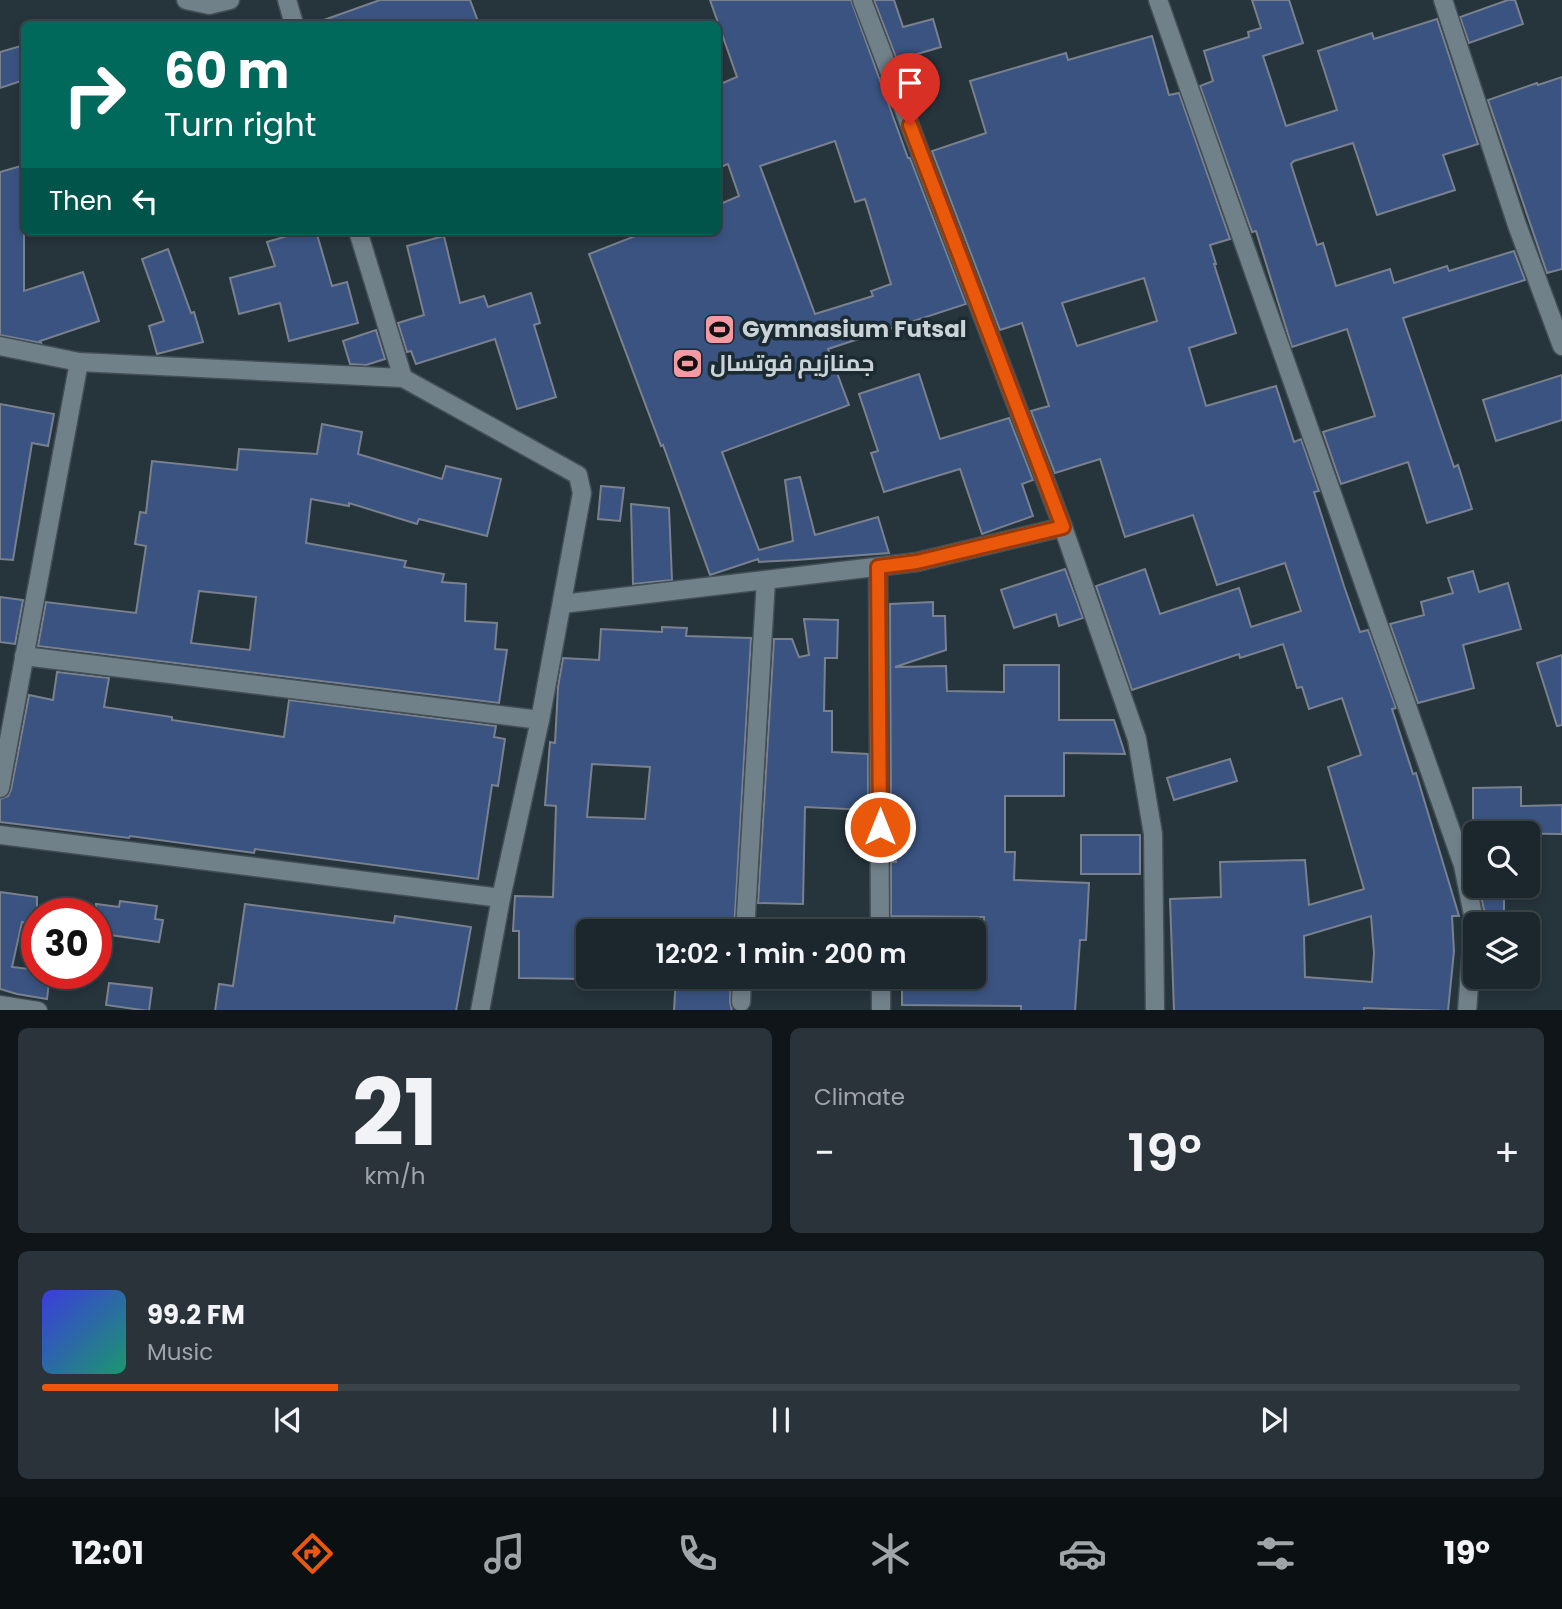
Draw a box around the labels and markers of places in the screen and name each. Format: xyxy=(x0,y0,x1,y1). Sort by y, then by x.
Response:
pin xyxy=(880,53,940,125)
sports icon: Gymnasium Futsal xyxy=(702,312,736,346)
place label: Gymnasium Futsal xyxy=(742,313,967,345)
sports icon: جمنازیم فوتسال xyxy=(670,346,704,380)
place label: جمنازیم فوتسال xyxy=(710,347,875,379)

